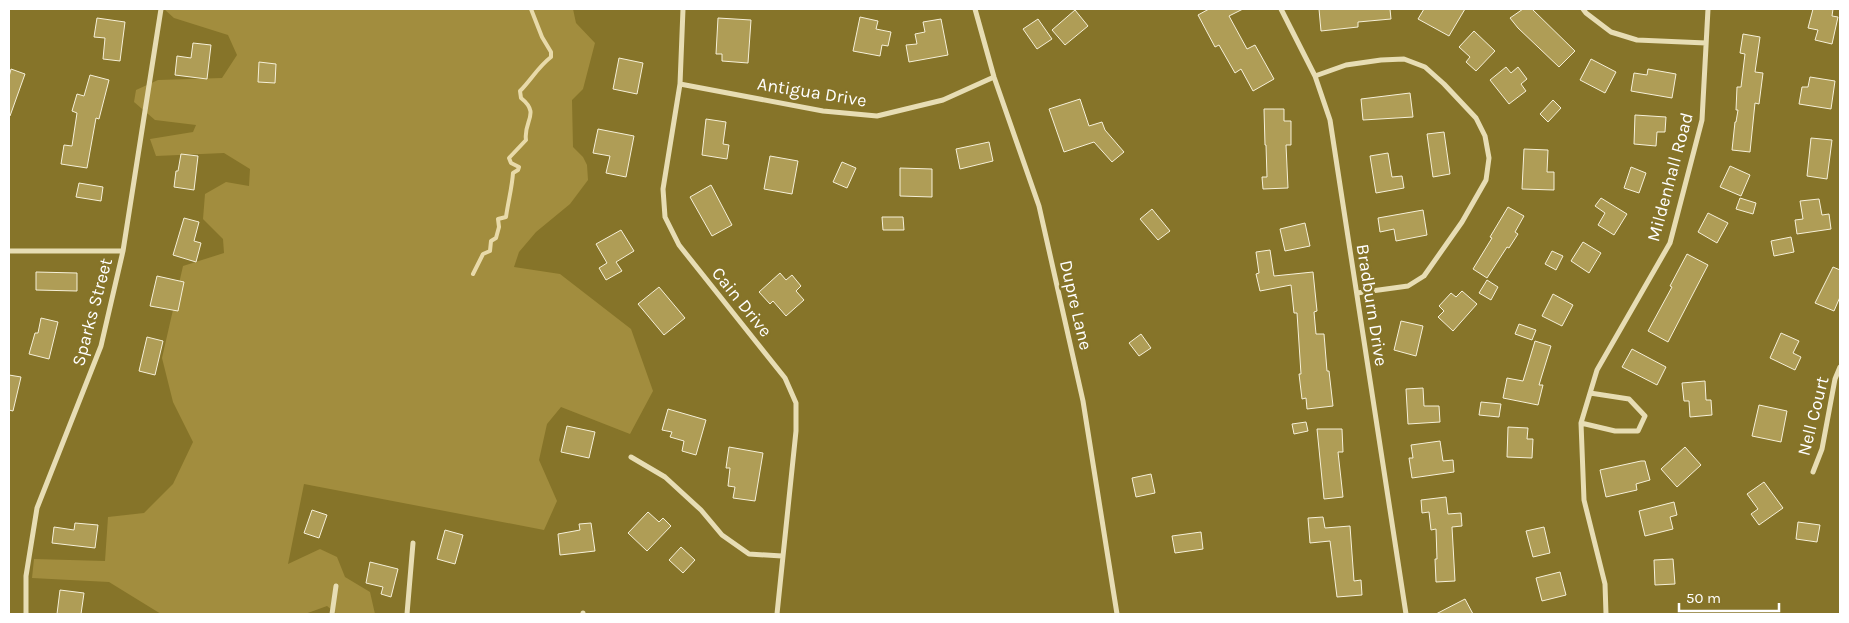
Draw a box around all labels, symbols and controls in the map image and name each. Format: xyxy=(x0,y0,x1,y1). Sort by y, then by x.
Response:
street label: Antigua Drive xyxy=(756,72,868,112)
street label: Mildenhall Road xyxy=(1642,110,1698,244)
street label: Bradburn Drive xyxy=(1351,242,1393,368)
street label: Sparks Street xyxy=(67,255,117,369)
street label: Dupre Lane xyxy=(1055,258,1097,352)
street label: Cain Drive xyxy=(707,263,777,341)
street label: Nell Court xyxy=(1793,374,1834,458)
scale bar xyxy=(1679,580,1779,612)
text: 50 m xyxy=(1686,589,1721,607)

